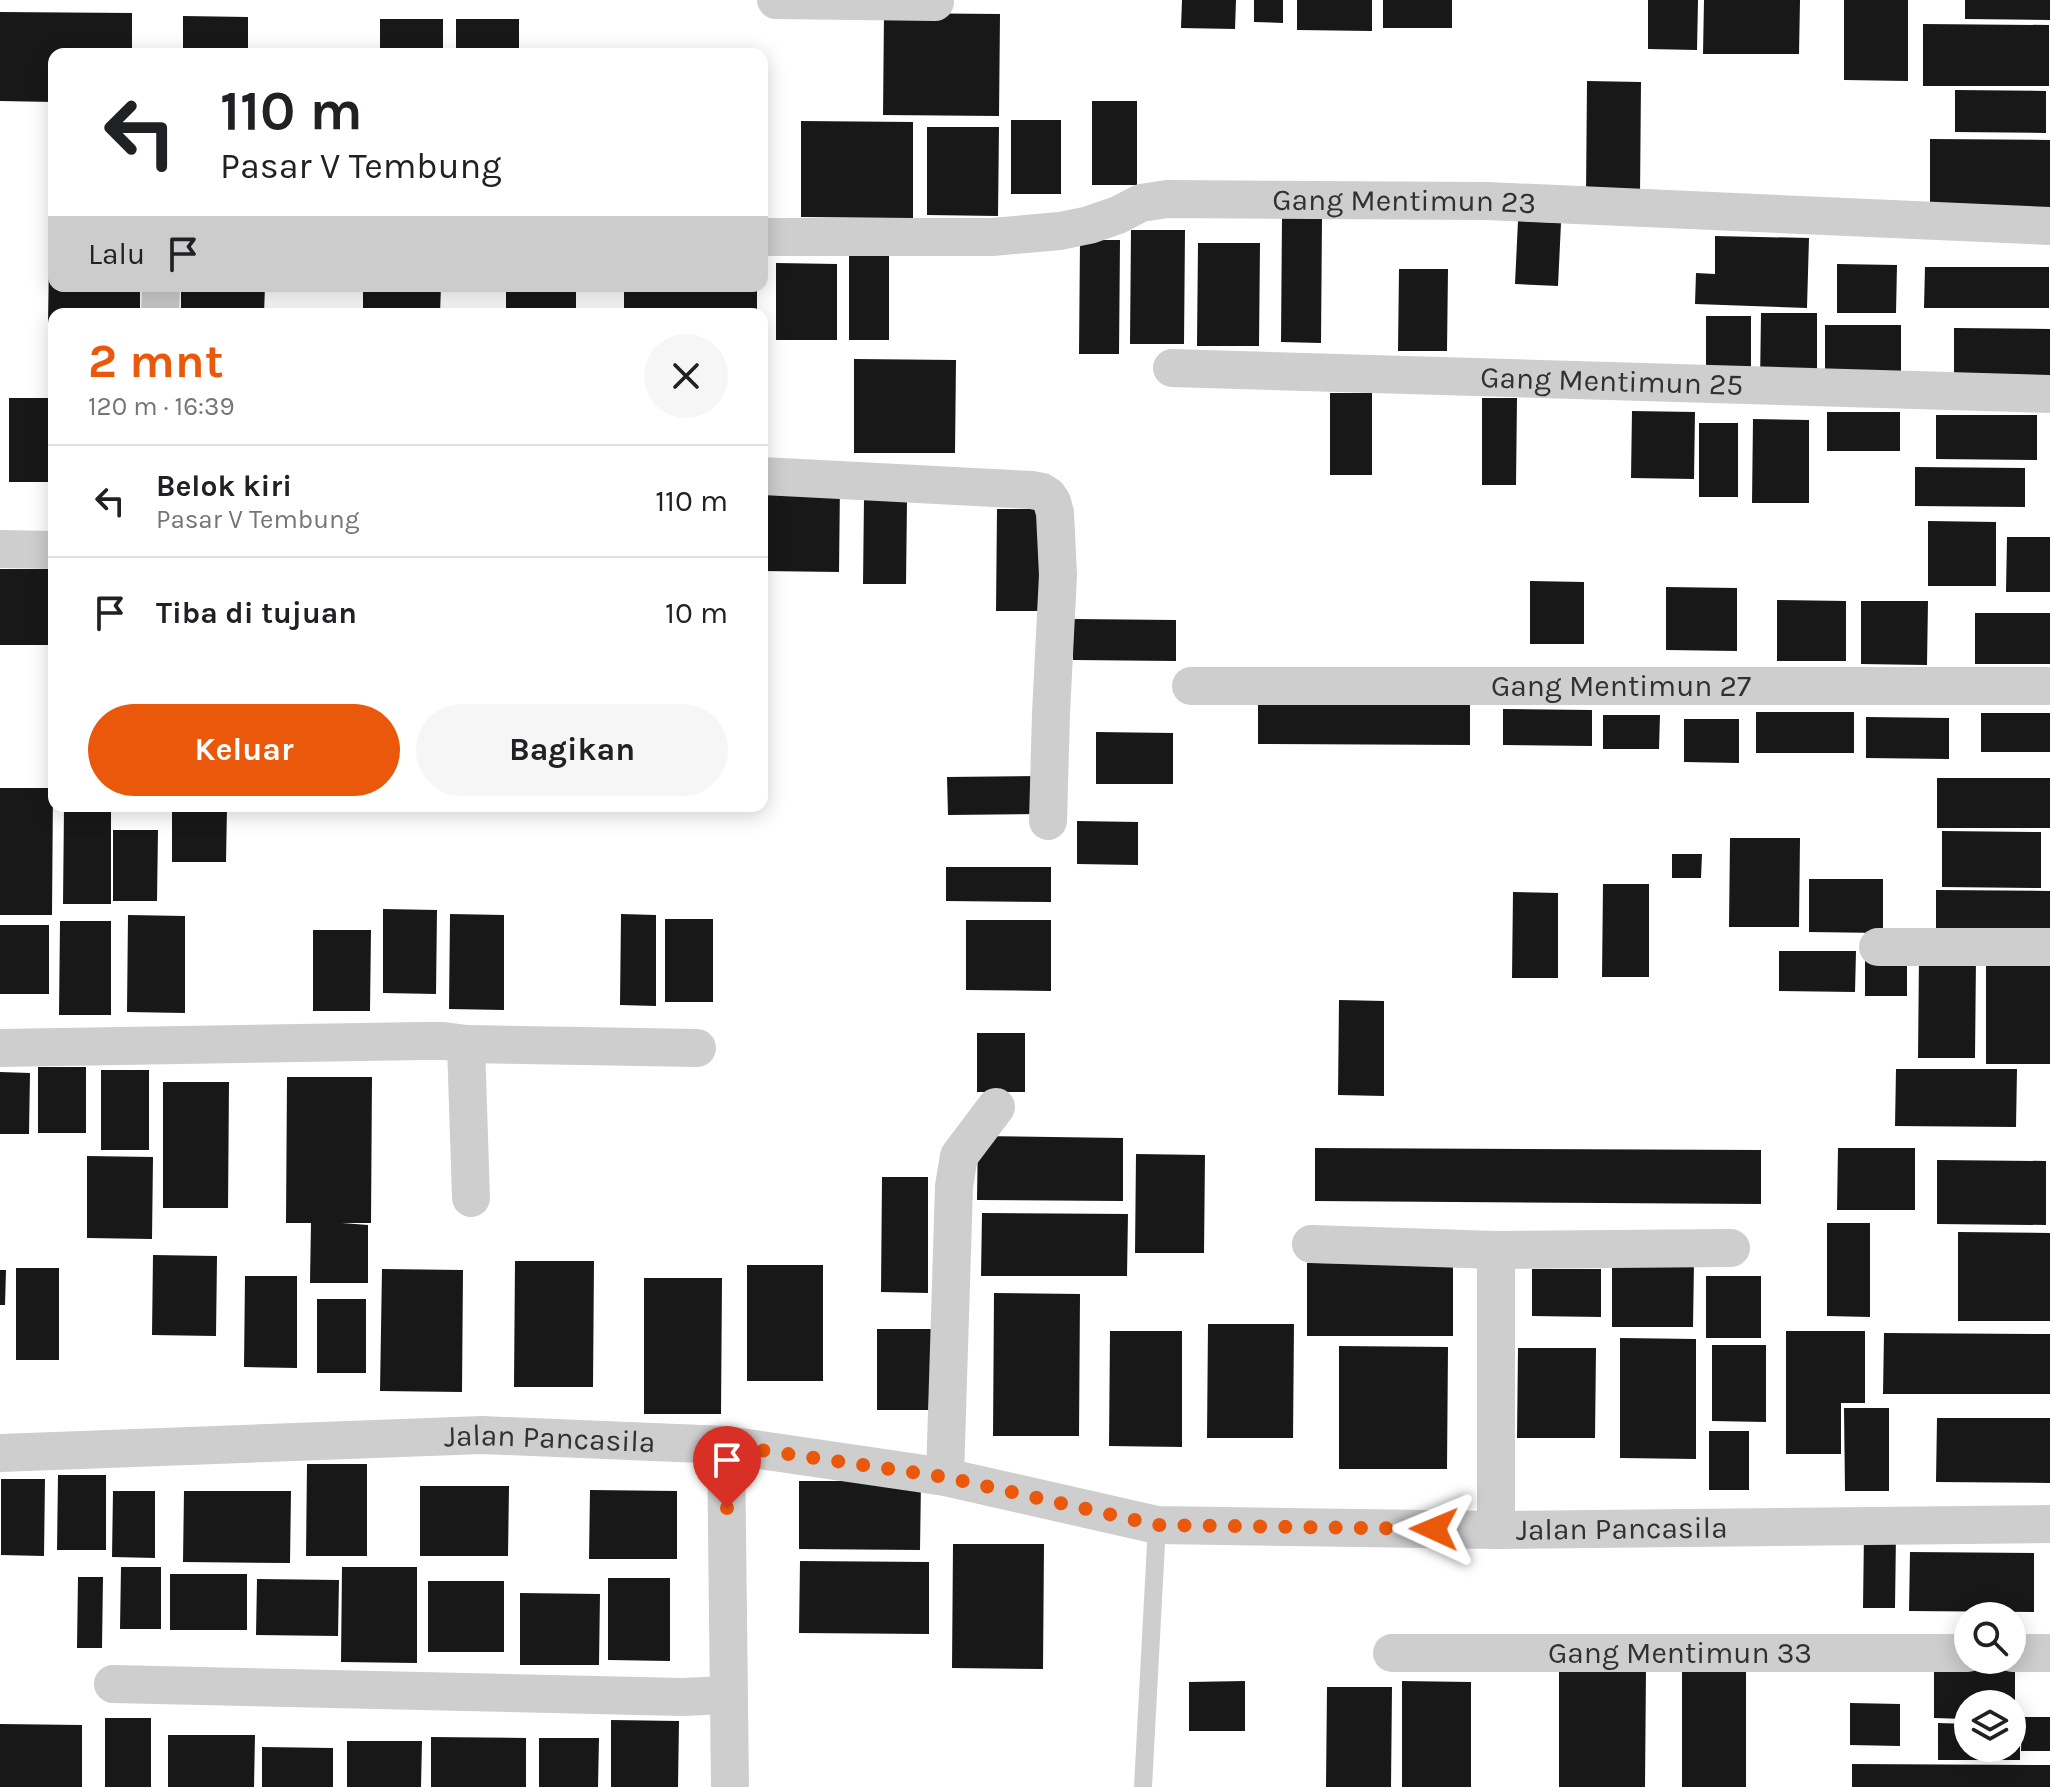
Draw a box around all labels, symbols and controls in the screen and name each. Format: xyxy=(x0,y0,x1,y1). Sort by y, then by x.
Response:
text: 110 m xyxy=(220,78,363,143)
icon: left xyxy=(88,80,192,184)
text: Pasar V Tembung xyxy=(220,145,502,187)
street label: Gang Mentimun 23 xyxy=(1272,182,1537,221)
icon: arrive xyxy=(161,232,205,276)
text: Lalu xyxy=(88,236,145,272)
text: 2 mnt xyxy=(88,333,224,389)
button: close xyxy=(644,334,728,418)
street label: Gang Mentimun 25 xyxy=(1480,359,1744,403)
text: 120 m · 16:39 xyxy=(88,391,234,422)
text: Belok kiri xyxy=(156,468,292,504)
icon: left xyxy=(88,479,132,523)
text: 110 m xyxy=(655,483,728,519)
text: Pasar V Tembung xyxy=(156,504,359,535)
icon: arrive xyxy=(88,591,132,635)
text: Tiba di tujuan xyxy=(156,595,357,631)
text: 10 m xyxy=(665,595,728,631)
street label: Gang Mentimun 27 xyxy=(1491,668,1751,704)
button: Keluar xyxy=(88,704,400,796)
button: Bagikan xyxy=(416,704,728,796)
street label: Jalan Pancasila xyxy=(443,1417,656,1460)
pin xyxy=(693,1426,761,1508)
icon: arrive xyxy=(705,1438,749,1482)
position arrow xyxy=(1392,1487,1476,1571)
street label: Jalan Pancasila xyxy=(1516,1509,1728,1548)
map controls xyxy=(1954,1602,2026,1762)
button: search xyxy=(1954,1602,2026,1674)
street label: Gang Mentimun 33 xyxy=(1548,1635,1812,1671)
button: layers xyxy=(1954,1690,2026,1762)

